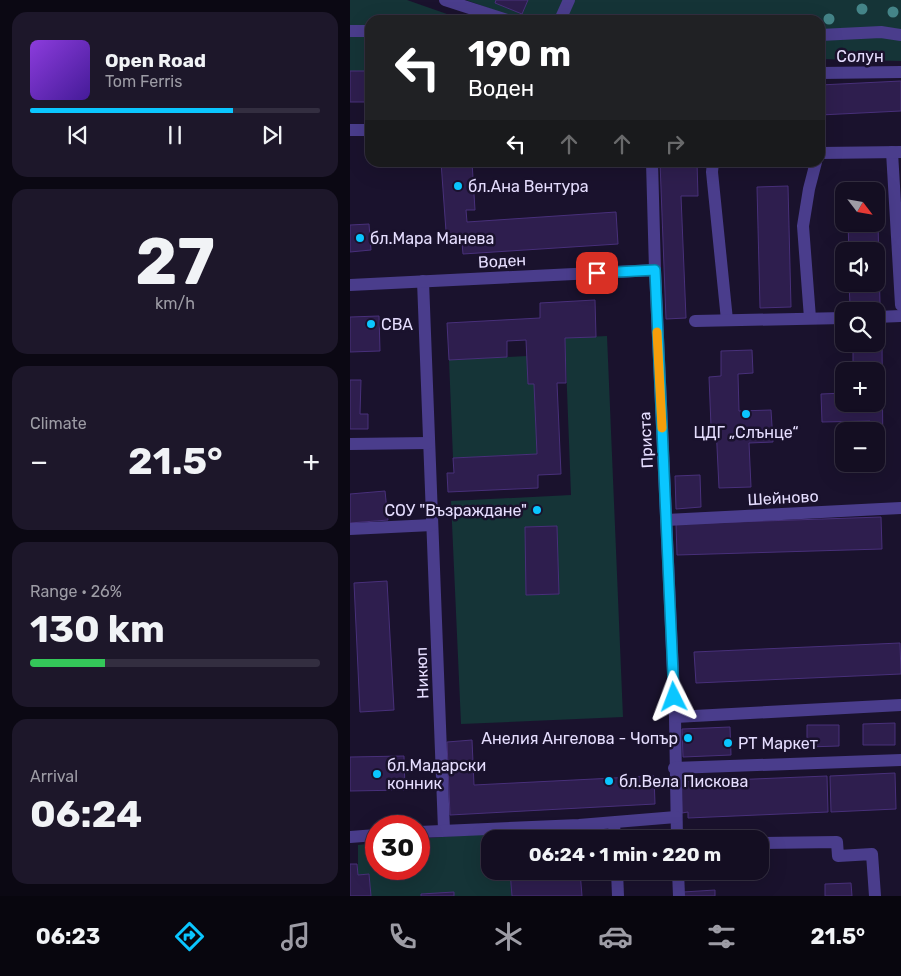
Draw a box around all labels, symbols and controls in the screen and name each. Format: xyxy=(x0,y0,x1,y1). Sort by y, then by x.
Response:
text: 190 m xyxy=(468,33,571,75)
icon: left xyxy=(385,35,450,100)
street label: Солун xyxy=(836,47,884,66)
text: Open Road xyxy=(105,49,206,72)
text: Tom Ferris xyxy=(105,72,182,91)
text: Воден xyxy=(468,75,534,102)
icon: previous xyxy=(64,121,92,149)
icon: pause xyxy=(161,121,189,149)
icon: next xyxy=(258,121,286,149)
icon: left xyxy=(502,130,530,158)
icon: ahead xyxy=(555,130,583,158)
icon: ahead xyxy=(608,130,636,158)
icon: right xyxy=(661,130,689,158)
place label: бл.Ана Вентура xyxy=(468,177,589,196)
marker: бл.Ана Вентура xyxy=(452,180,464,192)
north arrow xyxy=(835,182,885,232)
map controls xyxy=(835,182,885,472)
text: 27 xyxy=(135,223,215,300)
place label: бл.Мара Манева xyxy=(370,229,494,248)
marker: бл.Мара Манева xyxy=(354,232,366,244)
button: sound xyxy=(835,242,885,292)
street label: Воден xyxy=(477,250,527,272)
pin xyxy=(576,252,618,294)
icon: arrive xyxy=(583,259,611,287)
text: km/h xyxy=(155,294,195,313)
button: search xyxy=(835,302,885,352)
place label: CBA xyxy=(381,315,413,334)
marker: CBA xyxy=(365,318,377,330)
button: + xyxy=(835,362,885,412)
marker: ЦДГ „Слънце“ xyxy=(740,408,752,420)
street label: Приста xyxy=(635,411,657,469)
text: Climate xyxy=(30,414,87,433)
button: − xyxy=(835,422,885,472)
place label: ЦДГ „Слънце“ xyxy=(693,423,799,442)
text: 21.5° xyxy=(128,438,223,484)
text: − xyxy=(30,445,48,478)
text: + xyxy=(303,445,320,478)
street label: Шейново xyxy=(747,487,819,509)
place label: СОУ "Възраждане" xyxy=(384,501,527,520)
marker: СОУ "Възраждане" xyxy=(531,504,543,516)
text: Range · 26% xyxy=(30,582,122,601)
text: 130 km xyxy=(30,606,165,652)
street label: Никюп xyxy=(412,647,432,699)
position arrow xyxy=(647,670,699,722)
place label: Анелия Ангелова - Чопър xyxy=(481,729,678,748)
marker: Анелия Ангелова - Чопър xyxy=(682,732,694,744)
place label: РТ Маркет xyxy=(738,734,818,753)
marker: РТ Маркет xyxy=(722,737,734,749)
place label: бл.Мадарски конник xyxy=(387,756,486,793)
text: Arrival xyxy=(30,767,78,786)
marker: бл.Мадарски конник xyxy=(371,768,383,780)
place label: бл.Вела Пискова xyxy=(619,772,748,791)
marker: бл.Вела Пискова xyxy=(603,775,615,787)
text: 06:24 xyxy=(30,791,142,837)
speed limit sign: 30 xyxy=(365,815,430,880)
text: 06:24 · 1 min · 220 m xyxy=(529,843,721,866)
icon: directions xyxy=(172,919,207,954)
icon: music xyxy=(278,919,313,954)
icon: phone xyxy=(385,919,420,954)
icon: climate xyxy=(491,919,526,954)
icon: car xyxy=(598,919,633,954)
icon: filters xyxy=(704,919,739,954)
text: 06:23 xyxy=(36,923,100,950)
text: 21.5° xyxy=(810,923,865,950)

